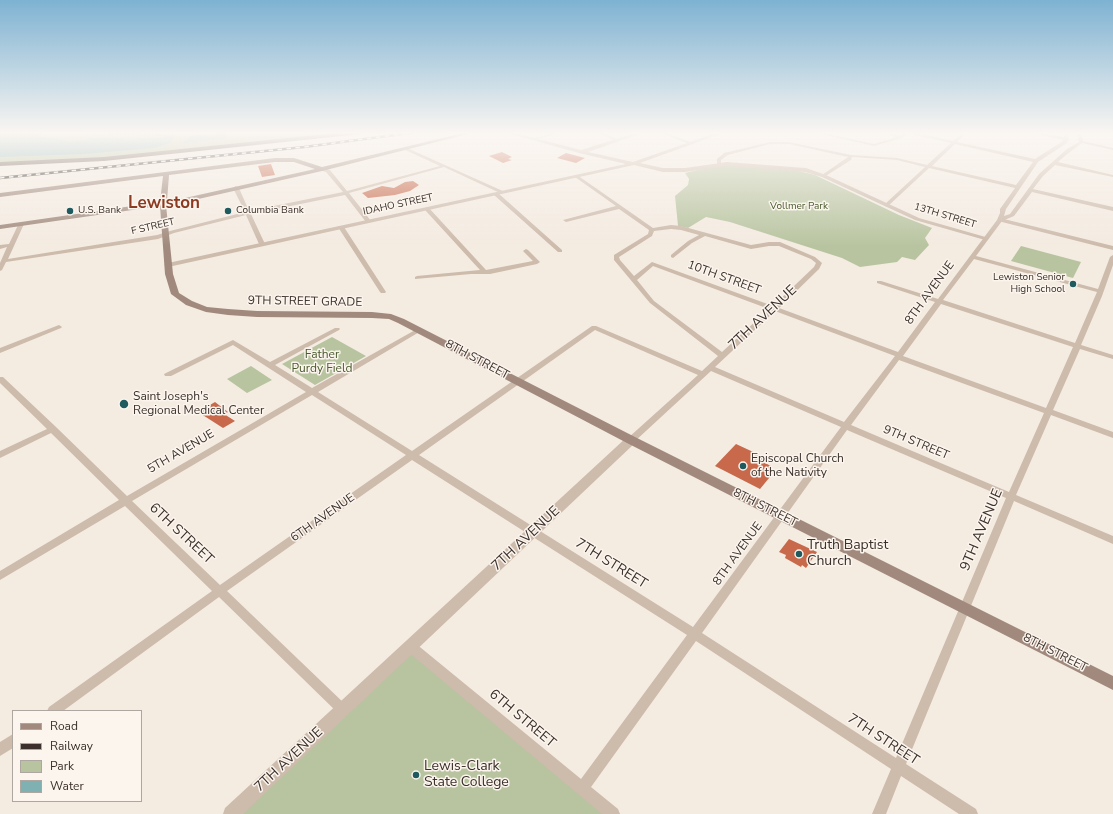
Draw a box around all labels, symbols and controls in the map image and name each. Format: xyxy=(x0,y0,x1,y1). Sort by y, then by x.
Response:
street label: IDAHO STREET xyxy=(362,192,434,218)
district label: Lewiston xyxy=(128,194,200,214)
park label: Vollmer Park xyxy=(770,201,828,213)
street label: 13TH STREET xyxy=(912,201,978,231)
place label: U.S. Bank xyxy=(78,205,121,217)
place label: Columbia Bank xyxy=(236,205,304,217)
marker: U.S. Bank xyxy=(65,206,75,216)
marker: Columbia Bank xyxy=(223,206,233,216)
street label: F STREET xyxy=(130,216,176,238)
street label: 10TH STREET xyxy=(685,258,763,298)
street label: 8TH AVENUE xyxy=(902,259,958,327)
place label: Lewiston Senior High School xyxy=(993,272,1065,296)
marker: Lewiston Senior High School xyxy=(1068,279,1078,289)
street label: 7TH AVENUE xyxy=(725,282,801,354)
street label: 9TH STREET GRADE xyxy=(248,294,362,310)
street label: 8TH STREET xyxy=(443,337,511,383)
park label: Father Purdy Field xyxy=(292,348,352,376)
place label: Saint Joseph's Regional Medical Center xyxy=(133,390,264,418)
marker: Saint Joseph's Regional Medical Center xyxy=(118,398,130,410)
street label: 9TH STREET xyxy=(881,423,951,463)
street label: 5TH AVENUE xyxy=(145,427,217,477)
place label: Episcopal Church of the Nativity xyxy=(751,452,844,480)
marker: Episcopal Church of the Nativity xyxy=(738,461,748,471)
street label: 8TH STREET xyxy=(730,486,800,530)
street label: 9TH AVENUE xyxy=(957,487,1007,573)
street label: 6TH AVENUE xyxy=(288,491,358,545)
street label: 6TH STREET xyxy=(145,500,217,568)
street label: 7TH AVENUE xyxy=(488,503,564,575)
street label: 8TH AVENUE xyxy=(710,520,766,588)
street label: 7TH STREET xyxy=(572,535,650,593)
place label: Truth Baptist Church xyxy=(807,538,888,570)
marker: Truth Baptist Church xyxy=(794,549,804,559)
street label: 8TH STREET xyxy=(1020,631,1090,675)
street label: 6TH STREET xyxy=(485,686,559,752)
legend xyxy=(12,710,142,802)
street label: 7TH STREET xyxy=(844,711,922,769)
text: Road xyxy=(50,718,78,734)
street label: 7TH AVENUE xyxy=(251,724,327,796)
text: Railway xyxy=(50,738,93,754)
text: Park xyxy=(50,758,74,774)
place label: Lewis-Clark State College xyxy=(424,759,509,792)
marker: Lewis-Clark State College xyxy=(411,770,421,780)
text: Water xyxy=(50,778,84,794)

